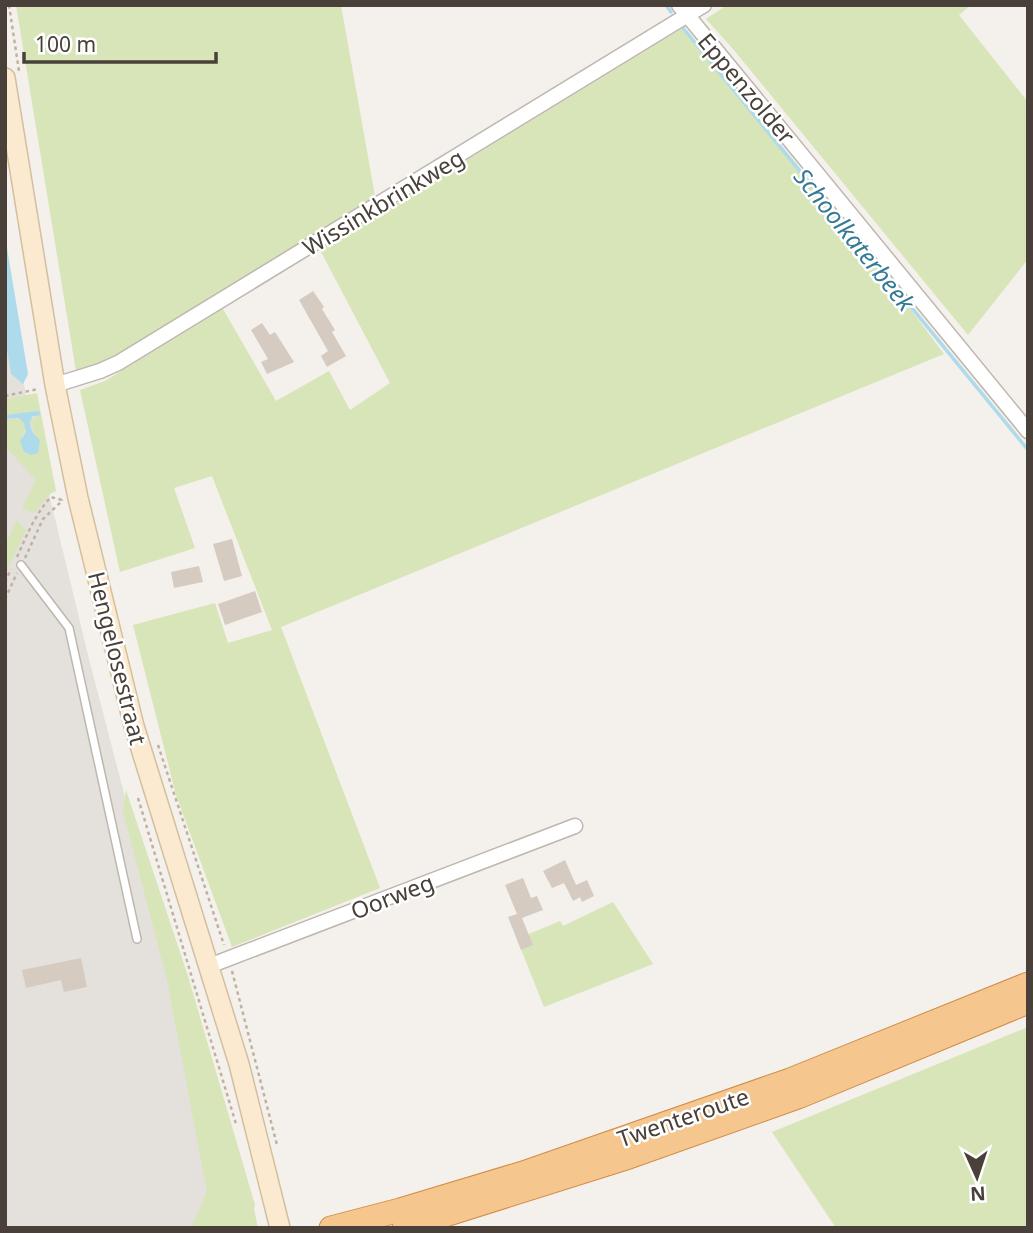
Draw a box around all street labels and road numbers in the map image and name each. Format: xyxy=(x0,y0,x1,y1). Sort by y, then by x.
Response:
street label: Eppenzolder xyxy=(691,26,803,151)
street label: Wissinkbrinkweg xyxy=(296,141,470,263)
street label: Hengelosestraat xyxy=(81,568,155,748)
street label: Oorweg xyxy=(346,866,438,926)
street label: Twenteroute xyxy=(613,1080,753,1154)

